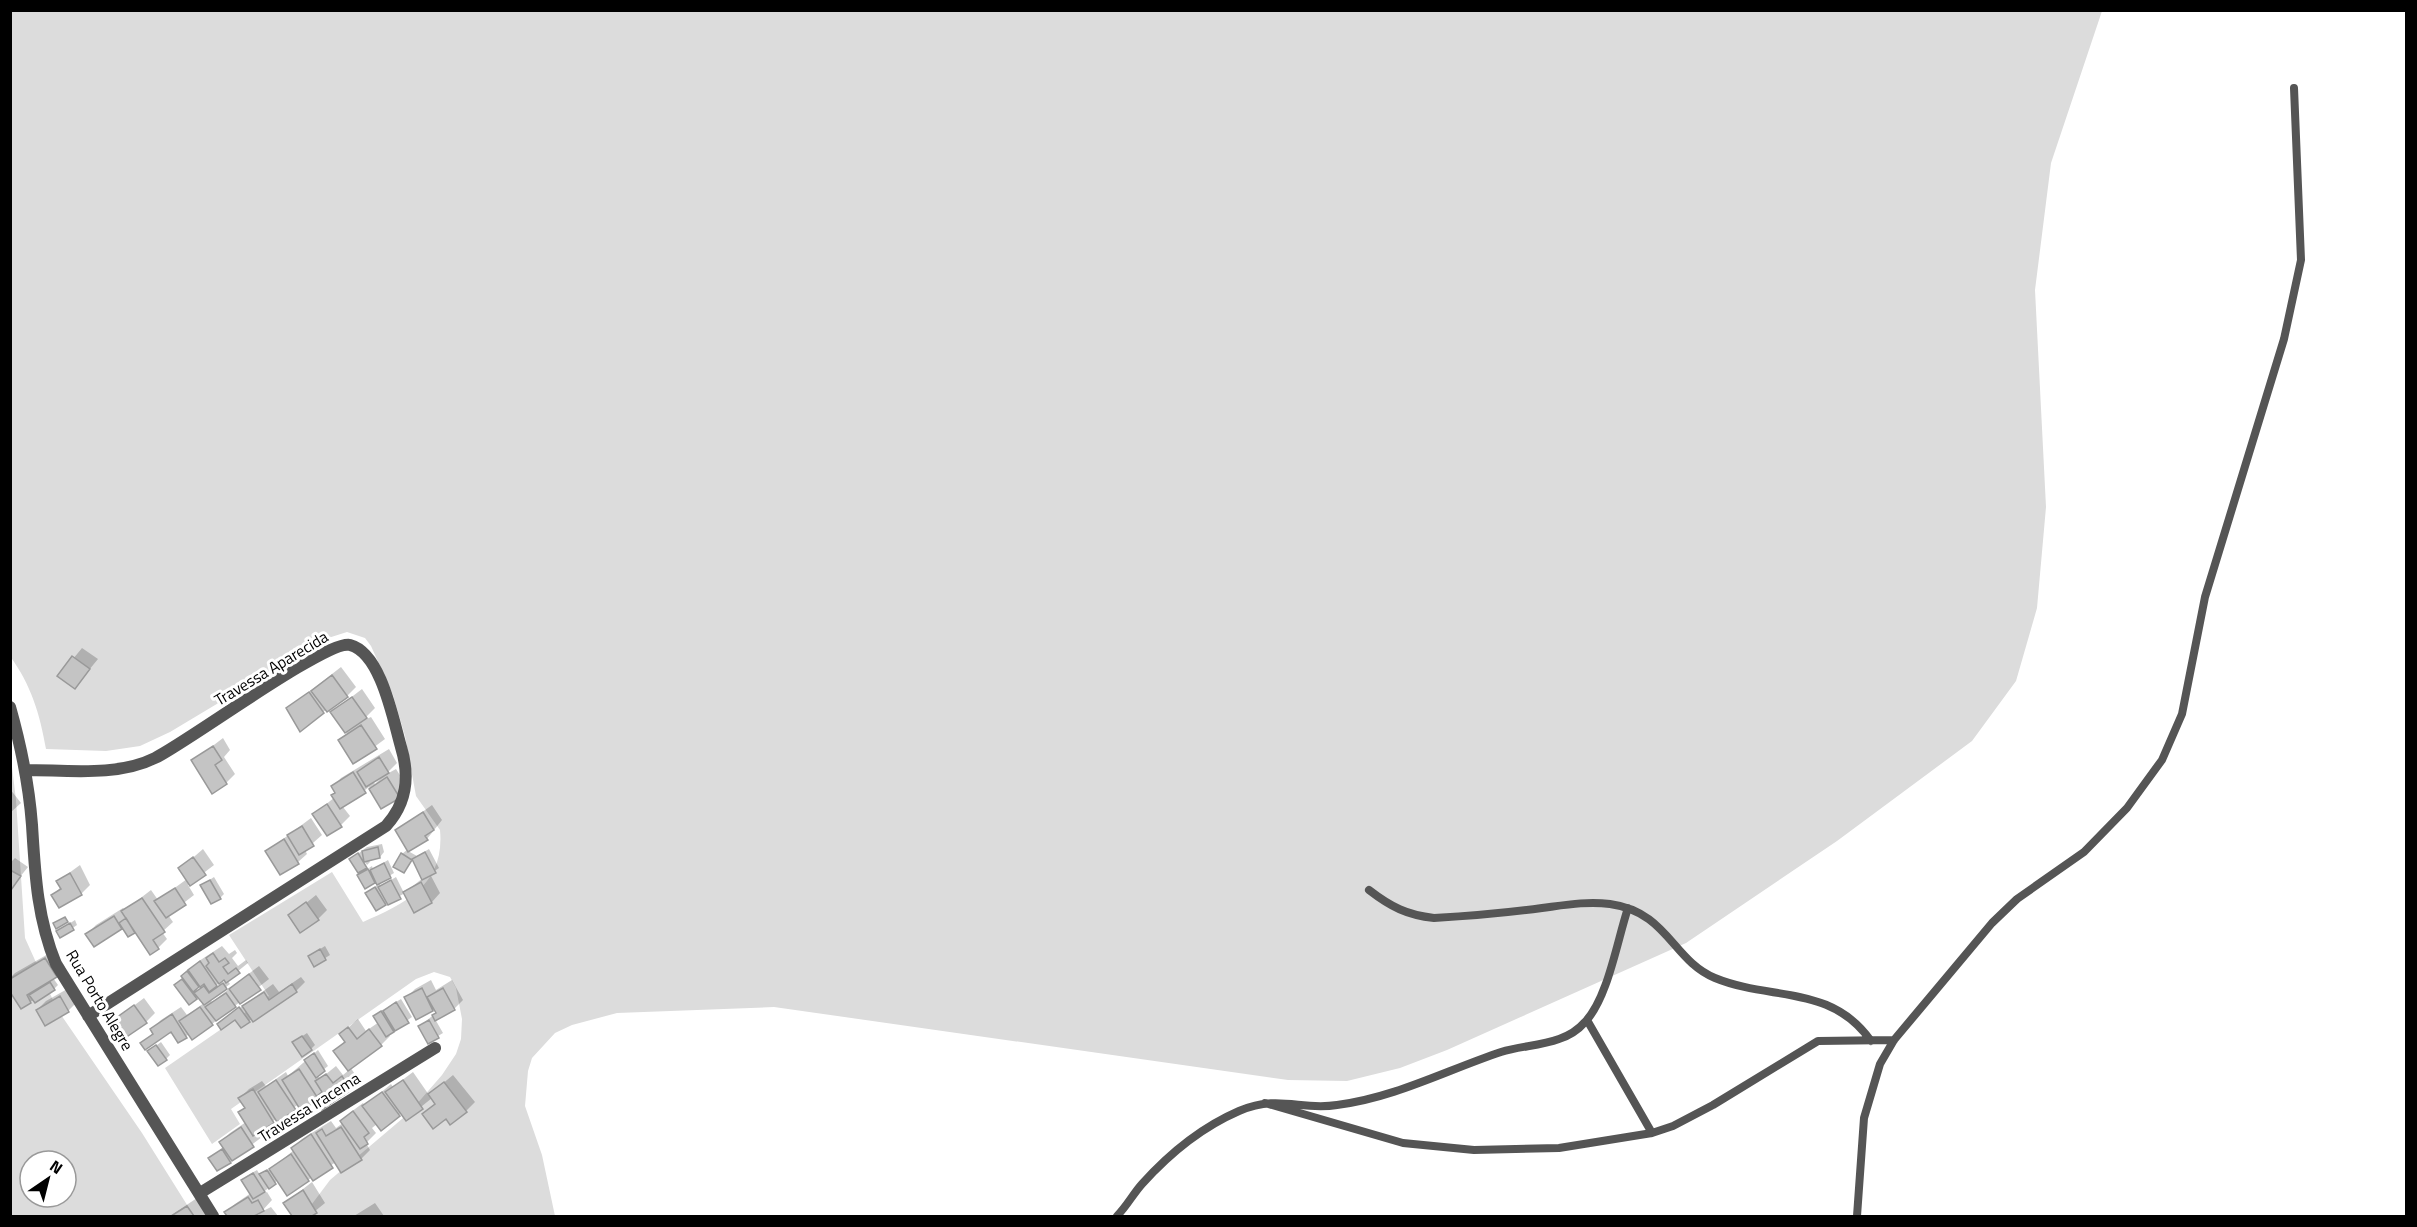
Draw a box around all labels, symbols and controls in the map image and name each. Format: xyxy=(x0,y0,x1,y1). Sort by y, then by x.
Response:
street label: Travessa Aparecida xyxy=(210,625,332,711)
street label: Rua Porto Alegre xyxy=(60,945,140,1055)
street label: Travessa Iracema xyxy=(253,1066,365,1148)
north arrow xyxy=(18,1149,78,1209)
text: N xyxy=(45,1154,68,1180)

